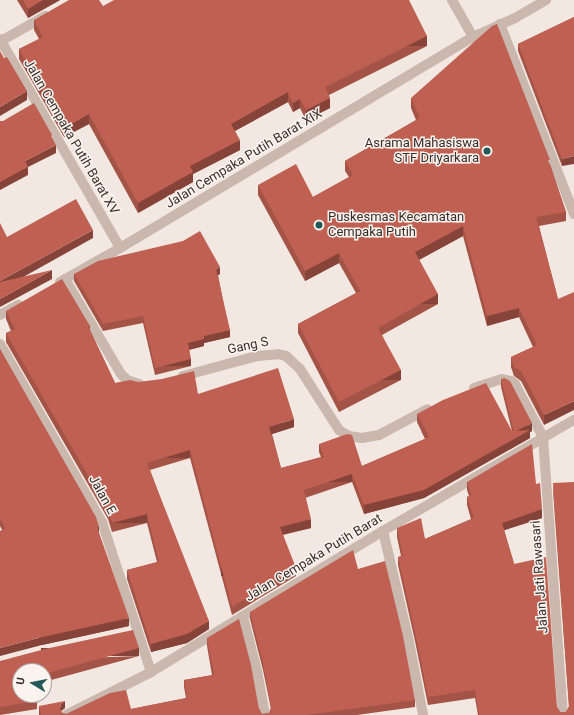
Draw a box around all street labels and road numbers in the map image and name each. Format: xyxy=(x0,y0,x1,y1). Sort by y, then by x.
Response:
street label: Jalan Cempaka Putih Barat XV xyxy=(20,57,122,217)
street label: Jalan Cempaka Putih Barat XIX xyxy=(163,106,325,212)
street label: Gang S xyxy=(226,334,270,358)
street label: Jalan E xyxy=(85,473,119,517)
street label: Jalan Cempaka Putih Barat xyxy=(243,511,385,605)
street label: Jalan Jati Rawasari xyxy=(528,520,552,634)

